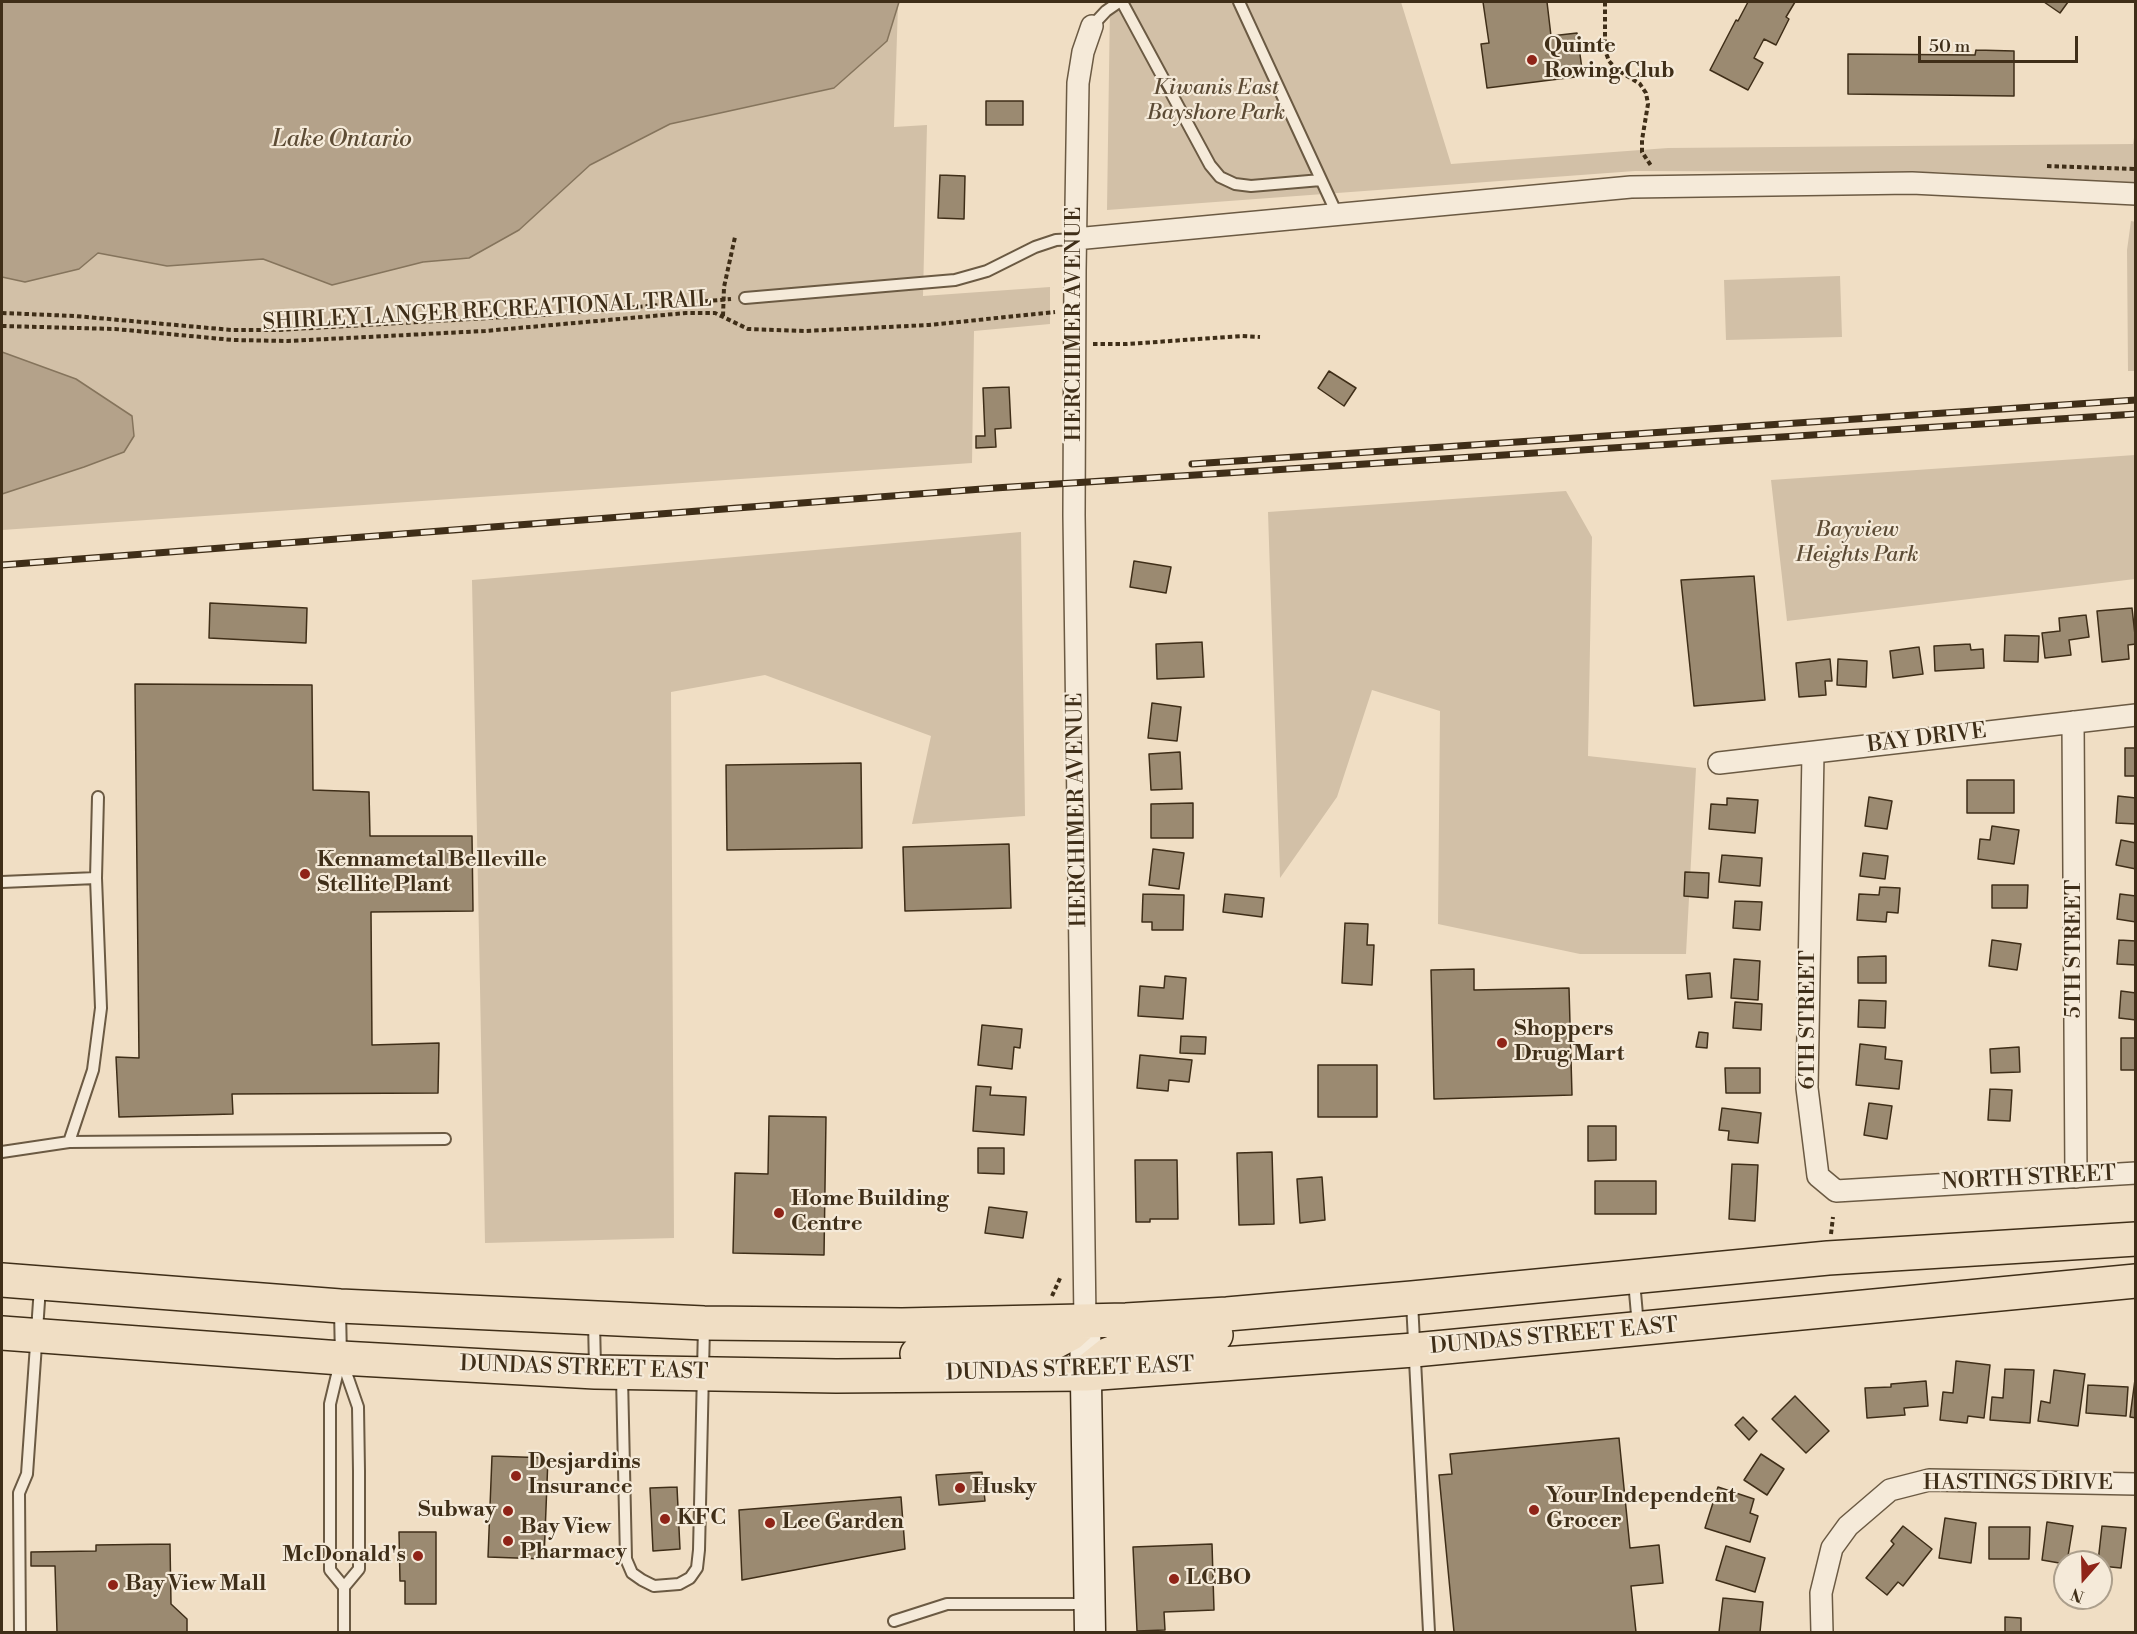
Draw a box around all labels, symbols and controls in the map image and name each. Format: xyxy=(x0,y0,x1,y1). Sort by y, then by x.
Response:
scale bar xyxy=(1921,24,2082,62)
place label: Quinte Rowing Club xyxy=(1544,34,1675,86)
text: 50 m xyxy=(1929,35,1970,58)
marker: Quinte Rowing Club xyxy=(1525,53,1539,67)
park label: Kiwanis East Bayshore Park xyxy=(1147,76,1285,128)
water label: Lake Ontario xyxy=(272,126,412,154)
street label: HERCHIMER AVENUE xyxy=(1062,207,1088,441)
street label: SHIRLEY LANGER RECREATIONAL TRAIL xyxy=(262,287,712,337)
park label: Bayview Heights Park xyxy=(1795,518,1919,570)
street label: HERCHIMER AVENUE xyxy=(1063,692,1093,928)
street label: BAY DRIVE xyxy=(1866,719,1988,759)
place label: Kennametal Belleville Stellite Plant xyxy=(317,848,547,900)
marker: Kennametal Belleville Stellite Plant xyxy=(298,867,312,881)
street label: 5TH STREET xyxy=(2062,880,2088,1018)
street label: 6TH STREET xyxy=(1796,950,1822,1090)
place label: Shoppers Drug Mart xyxy=(1514,1017,1624,1068)
marker: Shoppers Drug Mart xyxy=(1495,1036,1509,1050)
street label: NORTH STREET xyxy=(1941,1161,2117,1197)
place label: Home Building Centre xyxy=(791,1187,949,1238)
marker: Home Building Centre xyxy=(772,1206,786,1220)
street label: DUNDAS STREET EAST xyxy=(1429,1313,1679,1361)
street label: DUNDAS STREET EAST xyxy=(459,1351,709,1387)
street label: DUNDAS STREET EAST xyxy=(945,1352,1195,1388)
place label: Desjardins Insurance xyxy=(528,1450,641,1502)
marker: Desjardins Insurance xyxy=(509,1469,523,1483)
street label: HASTINGS DRIVE xyxy=(1923,1471,2113,1497)
place label: Husky xyxy=(972,1475,1037,1501)
marker: Husky xyxy=(953,1481,967,1495)
place label: Your Independent Grocer xyxy=(1546,1484,1736,1536)
place label: Subway xyxy=(418,1498,496,1524)
marker: Your Independent Grocer xyxy=(1527,1503,1541,1517)
marker: Subway xyxy=(501,1504,515,1518)
place label: KFC xyxy=(677,1506,726,1532)
place label: Lee Garden xyxy=(782,1510,904,1536)
marker: KFC xyxy=(658,1512,672,1526)
place label: Bay View Pharmacy xyxy=(520,1515,627,1566)
marker: Lee Garden xyxy=(763,1516,777,1530)
marker: Bay View Pharmacy xyxy=(501,1534,515,1548)
place label: McDonald's xyxy=(282,1543,406,1569)
marker: McDonald's xyxy=(411,1549,425,1563)
north arrow xyxy=(2053,1550,2113,1610)
place label: LCBO xyxy=(1186,1566,1251,1592)
place label: Bay View Mall xyxy=(125,1572,266,1598)
marker: LCBO xyxy=(1167,1572,1181,1586)
marker: Bay View Mall xyxy=(106,1578,120,1592)
text: N xyxy=(2068,1583,2087,1607)

